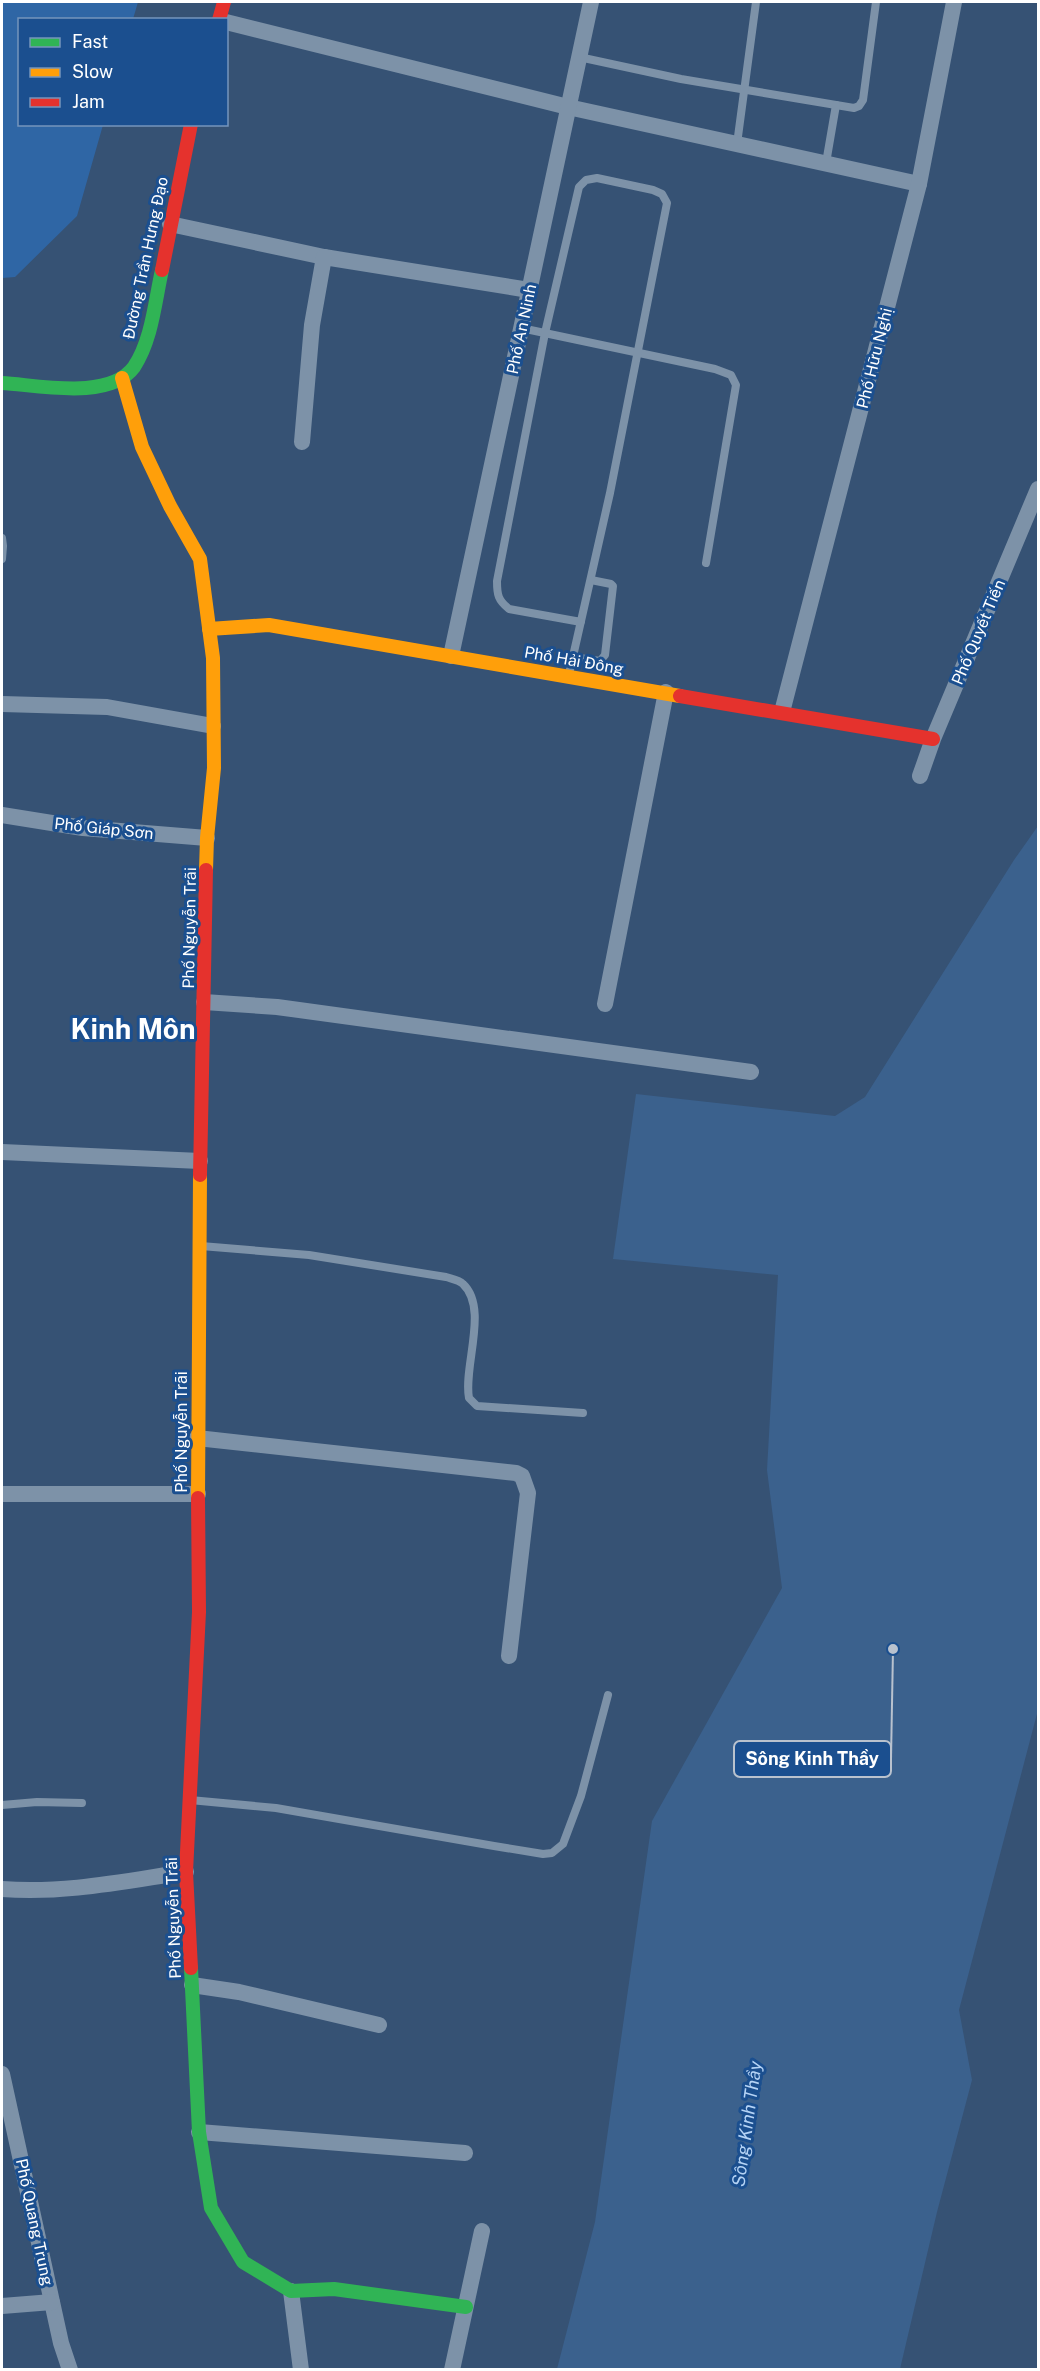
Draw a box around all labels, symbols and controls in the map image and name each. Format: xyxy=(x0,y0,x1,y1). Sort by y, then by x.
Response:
legend xyxy=(18,18,228,126)
text: Fast xyxy=(72,31,108,52)
text: Slow xyxy=(72,61,113,82)
text: Jam xyxy=(72,91,105,112)
street label: Đường Trần Hưng Đạo xyxy=(119,175,172,341)
street label: Phố An Ninh xyxy=(503,282,540,376)
street label: Phố Hữu Nghị xyxy=(853,306,896,410)
street label: Phố Quyết Tiến xyxy=(948,577,1009,688)
street label: Phố Hải Đông xyxy=(523,642,625,679)
street label: Phố Giáp Sơn xyxy=(53,814,155,843)
street label: Phố Nguyễn Trãi xyxy=(179,867,200,989)
district label: Kinh Môn xyxy=(70,1012,196,1045)
street label: Phố Nguyễn Trãi xyxy=(172,1371,191,1493)
callout: Sông Kinh Thầy xyxy=(734,1741,891,1777)
text: Sông Kinh Thầy xyxy=(745,1748,879,1769)
street label: Phố Nguyễn Trãi xyxy=(162,1857,185,1979)
water label: Sông Kinh Thầy xyxy=(727,2059,766,2188)
street label: Phố Quang Trung xyxy=(12,2157,57,2287)

